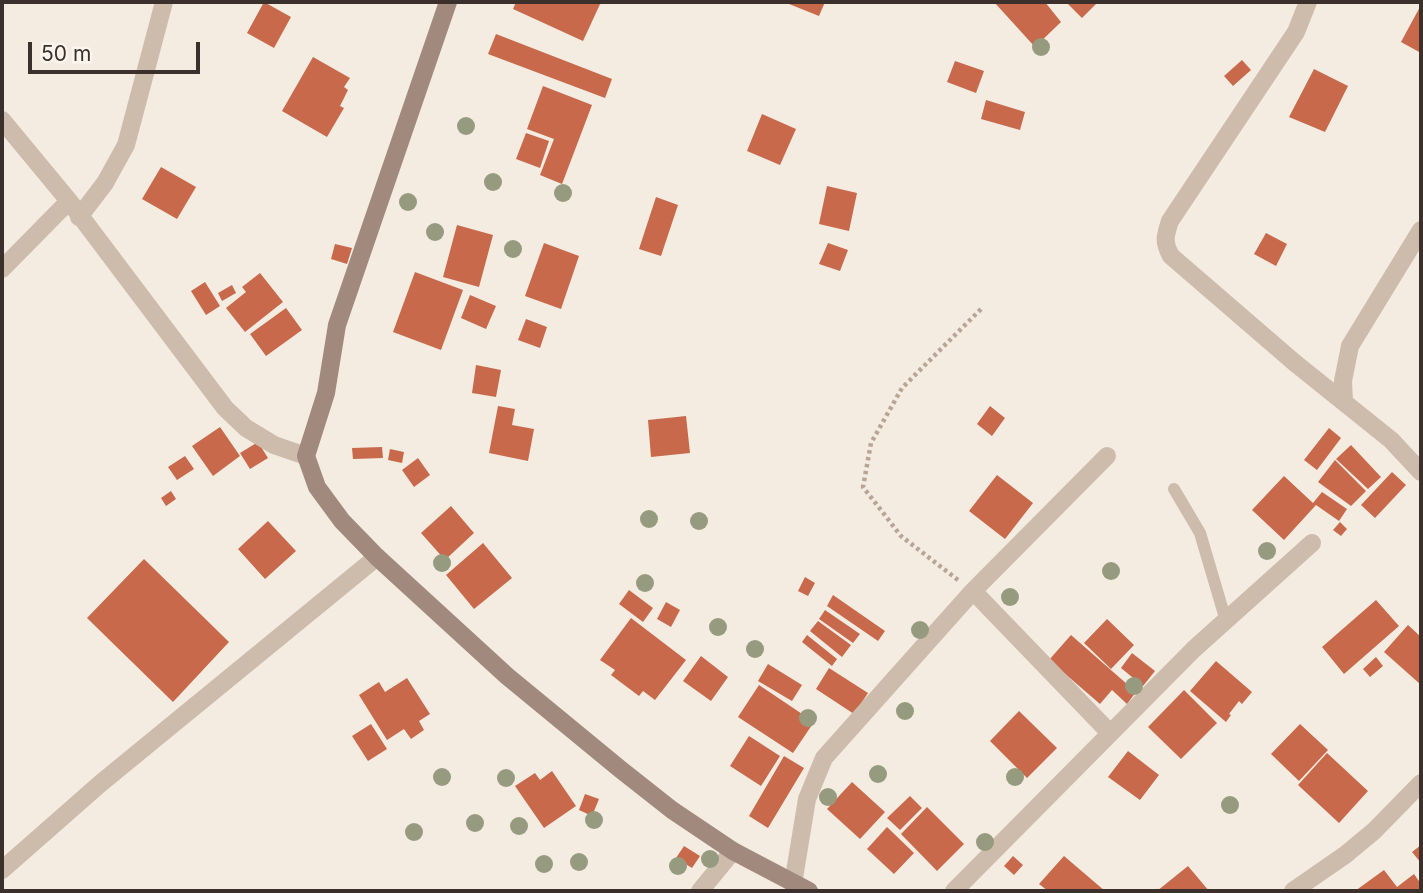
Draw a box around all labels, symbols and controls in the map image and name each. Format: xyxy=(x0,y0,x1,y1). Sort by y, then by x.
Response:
scale bar xyxy=(32,28,203,72)
text: 50 m xyxy=(41,41,91,66)

